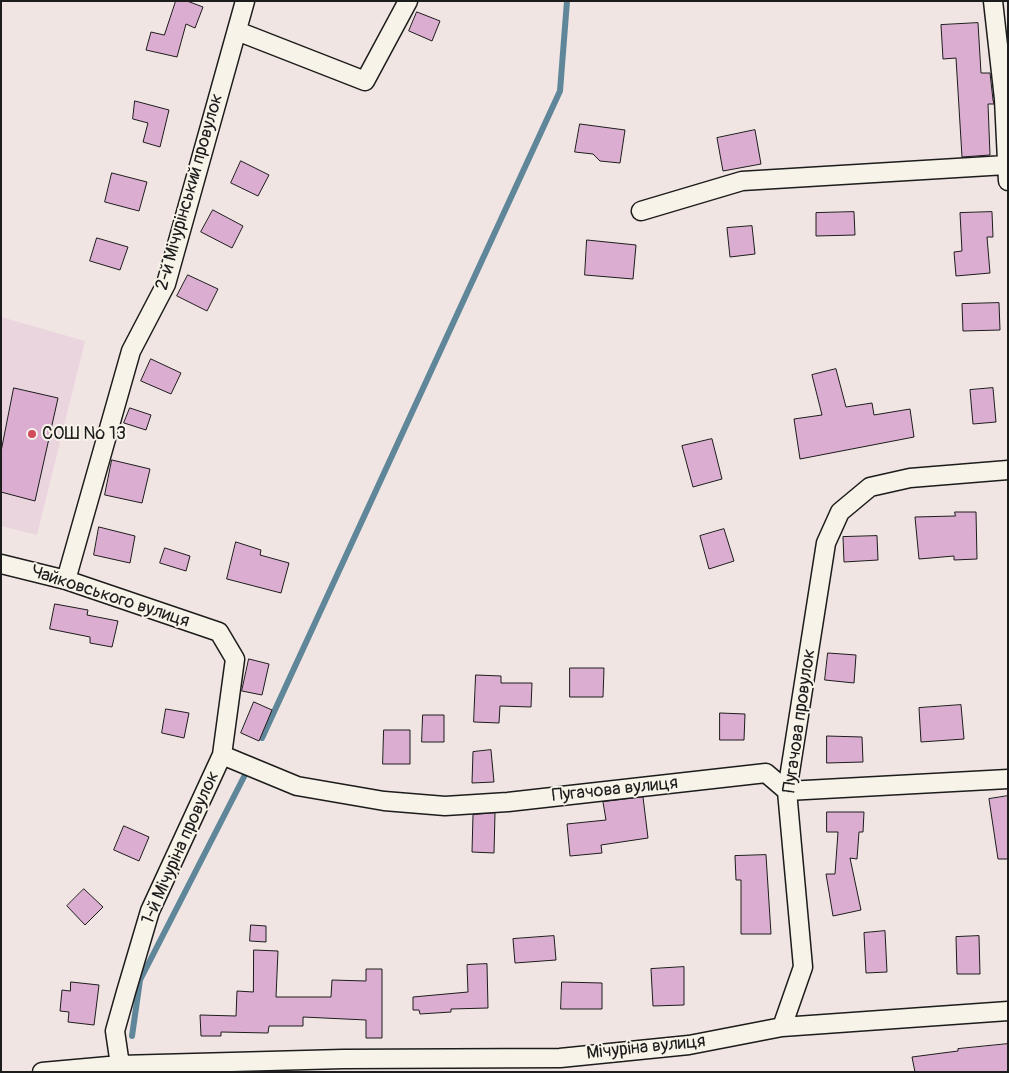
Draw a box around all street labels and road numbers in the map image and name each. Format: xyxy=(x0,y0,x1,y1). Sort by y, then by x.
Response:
street label: 2-й Мічурінський провулок xyxy=(152,91,228,293)
street label: Чайковського вулиця xyxy=(28,561,192,633)
street label: Пугачова провулок xyxy=(779,648,821,794)
street label: 1-й Мічуріна провулок xyxy=(137,768,225,928)
street label: Пугачова вулиця xyxy=(551,773,679,807)
street label: Мічуріна вулиця xyxy=(585,1031,707,1065)

